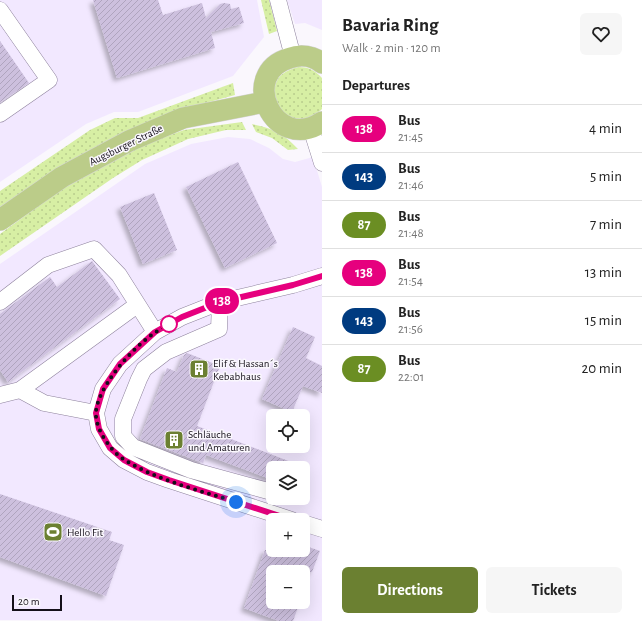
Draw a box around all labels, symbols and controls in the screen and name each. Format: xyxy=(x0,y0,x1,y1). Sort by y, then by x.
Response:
button: heart xyxy=(580,13,622,55)
text: Bavaria Ring xyxy=(342,16,439,35)
text: Walk · 2 min · 120 m xyxy=(342,42,441,55)
text: Departures xyxy=(342,78,410,93)
text: Bus xyxy=(398,113,420,128)
text: 4 min xyxy=(589,121,622,136)
text: 138 xyxy=(355,122,373,136)
street label: Augsburger Straße xyxy=(88,123,164,167)
text: 21:45 xyxy=(398,131,423,144)
text: Bus xyxy=(398,161,420,176)
text: 5 min xyxy=(590,169,622,184)
text: 143 xyxy=(355,170,373,184)
text: 21:46 xyxy=(398,179,424,192)
text: Bus xyxy=(398,209,420,224)
text: 7 min xyxy=(590,217,622,232)
text: 87 xyxy=(358,218,370,232)
text: 21:48 xyxy=(398,227,424,240)
text: Bus xyxy=(398,257,420,272)
text: 13 min xyxy=(585,265,622,280)
text: 138 xyxy=(355,266,373,280)
text: 21:54 xyxy=(398,275,423,288)
line badge: 138 xyxy=(199,288,245,314)
text: 138 xyxy=(213,294,231,308)
text: Bus xyxy=(398,305,420,320)
text: 15 min xyxy=(585,313,622,328)
text: 143 xyxy=(355,314,373,328)
unlabelled marker xyxy=(160,315,178,333)
text: 21:56 xyxy=(398,323,423,336)
text: Bus xyxy=(398,353,420,368)
building icon: Elif & Hassan´s Kebabhaus xyxy=(188,358,210,380)
place label: Elif & Hassan´s Kebabhaus xyxy=(213,358,278,382)
text: 20 min xyxy=(581,361,622,376)
text: 87 xyxy=(358,362,370,376)
text: 22:01 xyxy=(398,371,424,384)
map controls xyxy=(266,409,310,609)
button: locate xyxy=(266,409,310,453)
building icon: Schläuche und Amaturen xyxy=(163,429,185,451)
place label: Schläuche und Amaturen xyxy=(188,429,250,453)
button: layers xyxy=(266,461,310,505)
your location xyxy=(226,492,246,512)
button: + xyxy=(266,513,310,557)
sports icon: Hello Fit xyxy=(42,521,64,543)
place label: Hello Fit xyxy=(67,527,103,538)
button: − xyxy=(266,565,310,609)
button: Directions xyxy=(342,567,478,613)
button: Tickets xyxy=(486,567,622,613)
scale bar xyxy=(12,593,62,612)
text: 20 m xyxy=(18,596,39,607)

